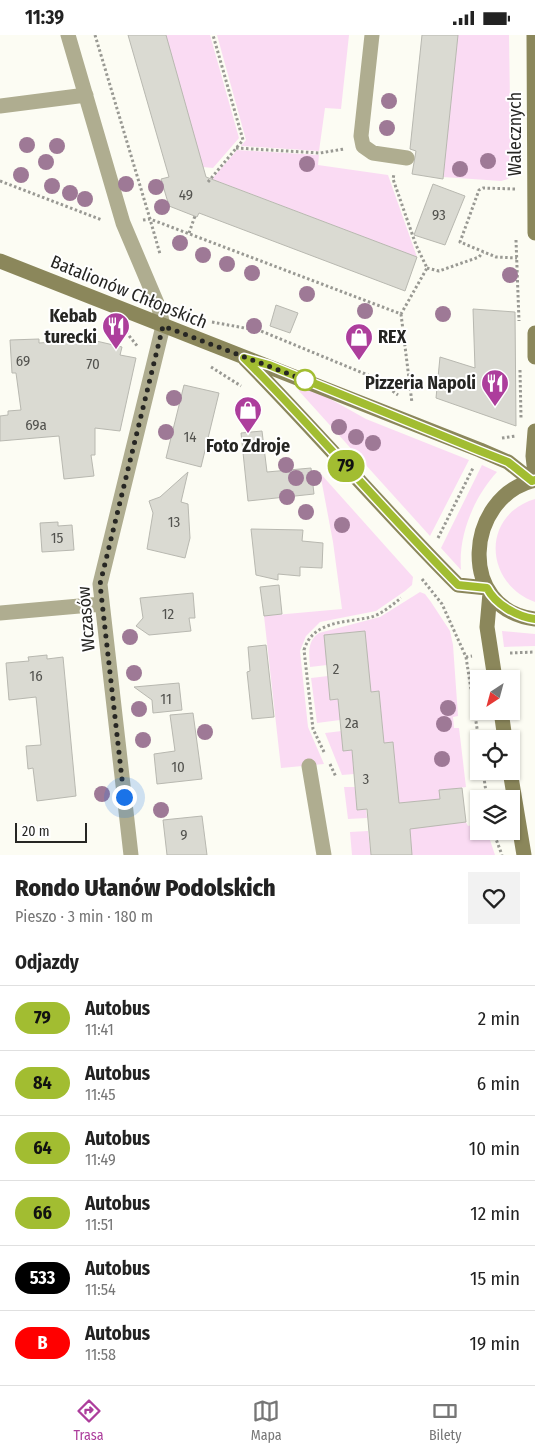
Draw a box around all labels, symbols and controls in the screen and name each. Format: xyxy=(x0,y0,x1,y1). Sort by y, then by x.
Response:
text: 11:39 xyxy=(25,6,64,29)
street label: Walecznych xyxy=(504,92,526,176)
house number: 49 xyxy=(179,186,193,204)
house number: 93 xyxy=(432,206,446,224)
street label: Batalionów Chłopskich xyxy=(47,250,211,334)
place label: Kebab turecki xyxy=(44,305,97,348)
restaurant icon: Kebab turecki xyxy=(101,311,131,350)
shop icon: REX xyxy=(344,322,374,361)
place label: REX xyxy=(378,326,407,348)
house number: 69 xyxy=(16,352,30,370)
house number: 70 xyxy=(86,355,100,373)
restaurant icon: Pizzeria Napoli xyxy=(480,368,510,407)
unlabelled marker xyxy=(294,369,316,391)
place label: Pizzeria Napoli xyxy=(365,372,476,394)
shop icon: Foto Zdroje xyxy=(233,395,263,434)
house number: 69a xyxy=(25,416,47,434)
house number: 14 xyxy=(183,428,197,446)
place label: Foto Zdroje xyxy=(206,435,290,457)
line badge: 79 xyxy=(324,450,368,482)
text: 79 xyxy=(338,455,354,477)
house number: 13 xyxy=(168,513,181,531)
house number: 15 xyxy=(51,529,63,547)
street label: Wczasów xyxy=(72,585,100,653)
house number: 12 xyxy=(162,605,175,623)
house number: 2 xyxy=(333,660,340,678)
house number: 16 xyxy=(29,667,43,685)
north arrow xyxy=(470,670,520,720)
map controls xyxy=(470,670,520,840)
house number: 11 xyxy=(160,690,172,708)
house number: 2a xyxy=(345,714,359,732)
button: locate xyxy=(470,730,520,780)
house number: 10 xyxy=(171,758,185,776)
house number: 3 xyxy=(363,770,370,788)
your location xyxy=(112,785,137,810)
button: layers xyxy=(470,790,520,840)
scale bar xyxy=(15,820,88,843)
text: 20 m xyxy=(22,823,50,840)
house number: 9 xyxy=(180,826,188,844)
button: heart xyxy=(468,872,520,924)
text: Rondo Ułanów Podolskich xyxy=(15,874,276,902)
text: Pieszo · 3 min · 180 m xyxy=(15,907,153,926)
text: Odjazdy xyxy=(15,951,79,974)
text: Autobus xyxy=(85,997,150,1020)
text: 79 xyxy=(34,1007,51,1029)
text: 2 min xyxy=(478,1007,520,1030)
text: 11:41 xyxy=(85,1020,114,1039)
text: Autobus xyxy=(85,1062,150,1085)
text: 84 xyxy=(33,1072,52,1094)
text: 6 min xyxy=(477,1072,520,1095)
text: 11:45 xyxy=(85,1085,116,1104)
text: Autobus xyxy=(85,1127,150,1150)
text: 64 xyxy=(33,1137,52,1159)
text: 10 min xyxy=(469,1137,520,1160)
text: 11:49 xyxy=(85,1150,116,1169)
text: Autobus xyxy=(85,1192,150,1215)
text: 66 xyxy=(33,1202,52,1224)
text: 12 min xyxy=(470,1202,520,1225)
text: 11:51 xyxy=(85,1215,114,1234)
text: Autobus xyxy=(85,1257,150,1280)
text: 533 xyxy=(30,1267,55,1289)
text: 15 min xyxy=(470,1267,520,1290)
text: 11:54 xyxy=(85,1280,116,1299)
text: Autobus xyxy=(85,1322,150,1345)
text: B xyxy=(37,1332,48,1354)
text: 19 min xyxy=(469,1332,520,1355)
text: 11:58 xyxy=(85,1345,116,1364)
tab: Trasa xyxy=(74,1397,104,1444)
tab: Mapa xyxy=(251,1397,282,1444)
tab: Bilety xyxy=(429,1397,461,1444)

